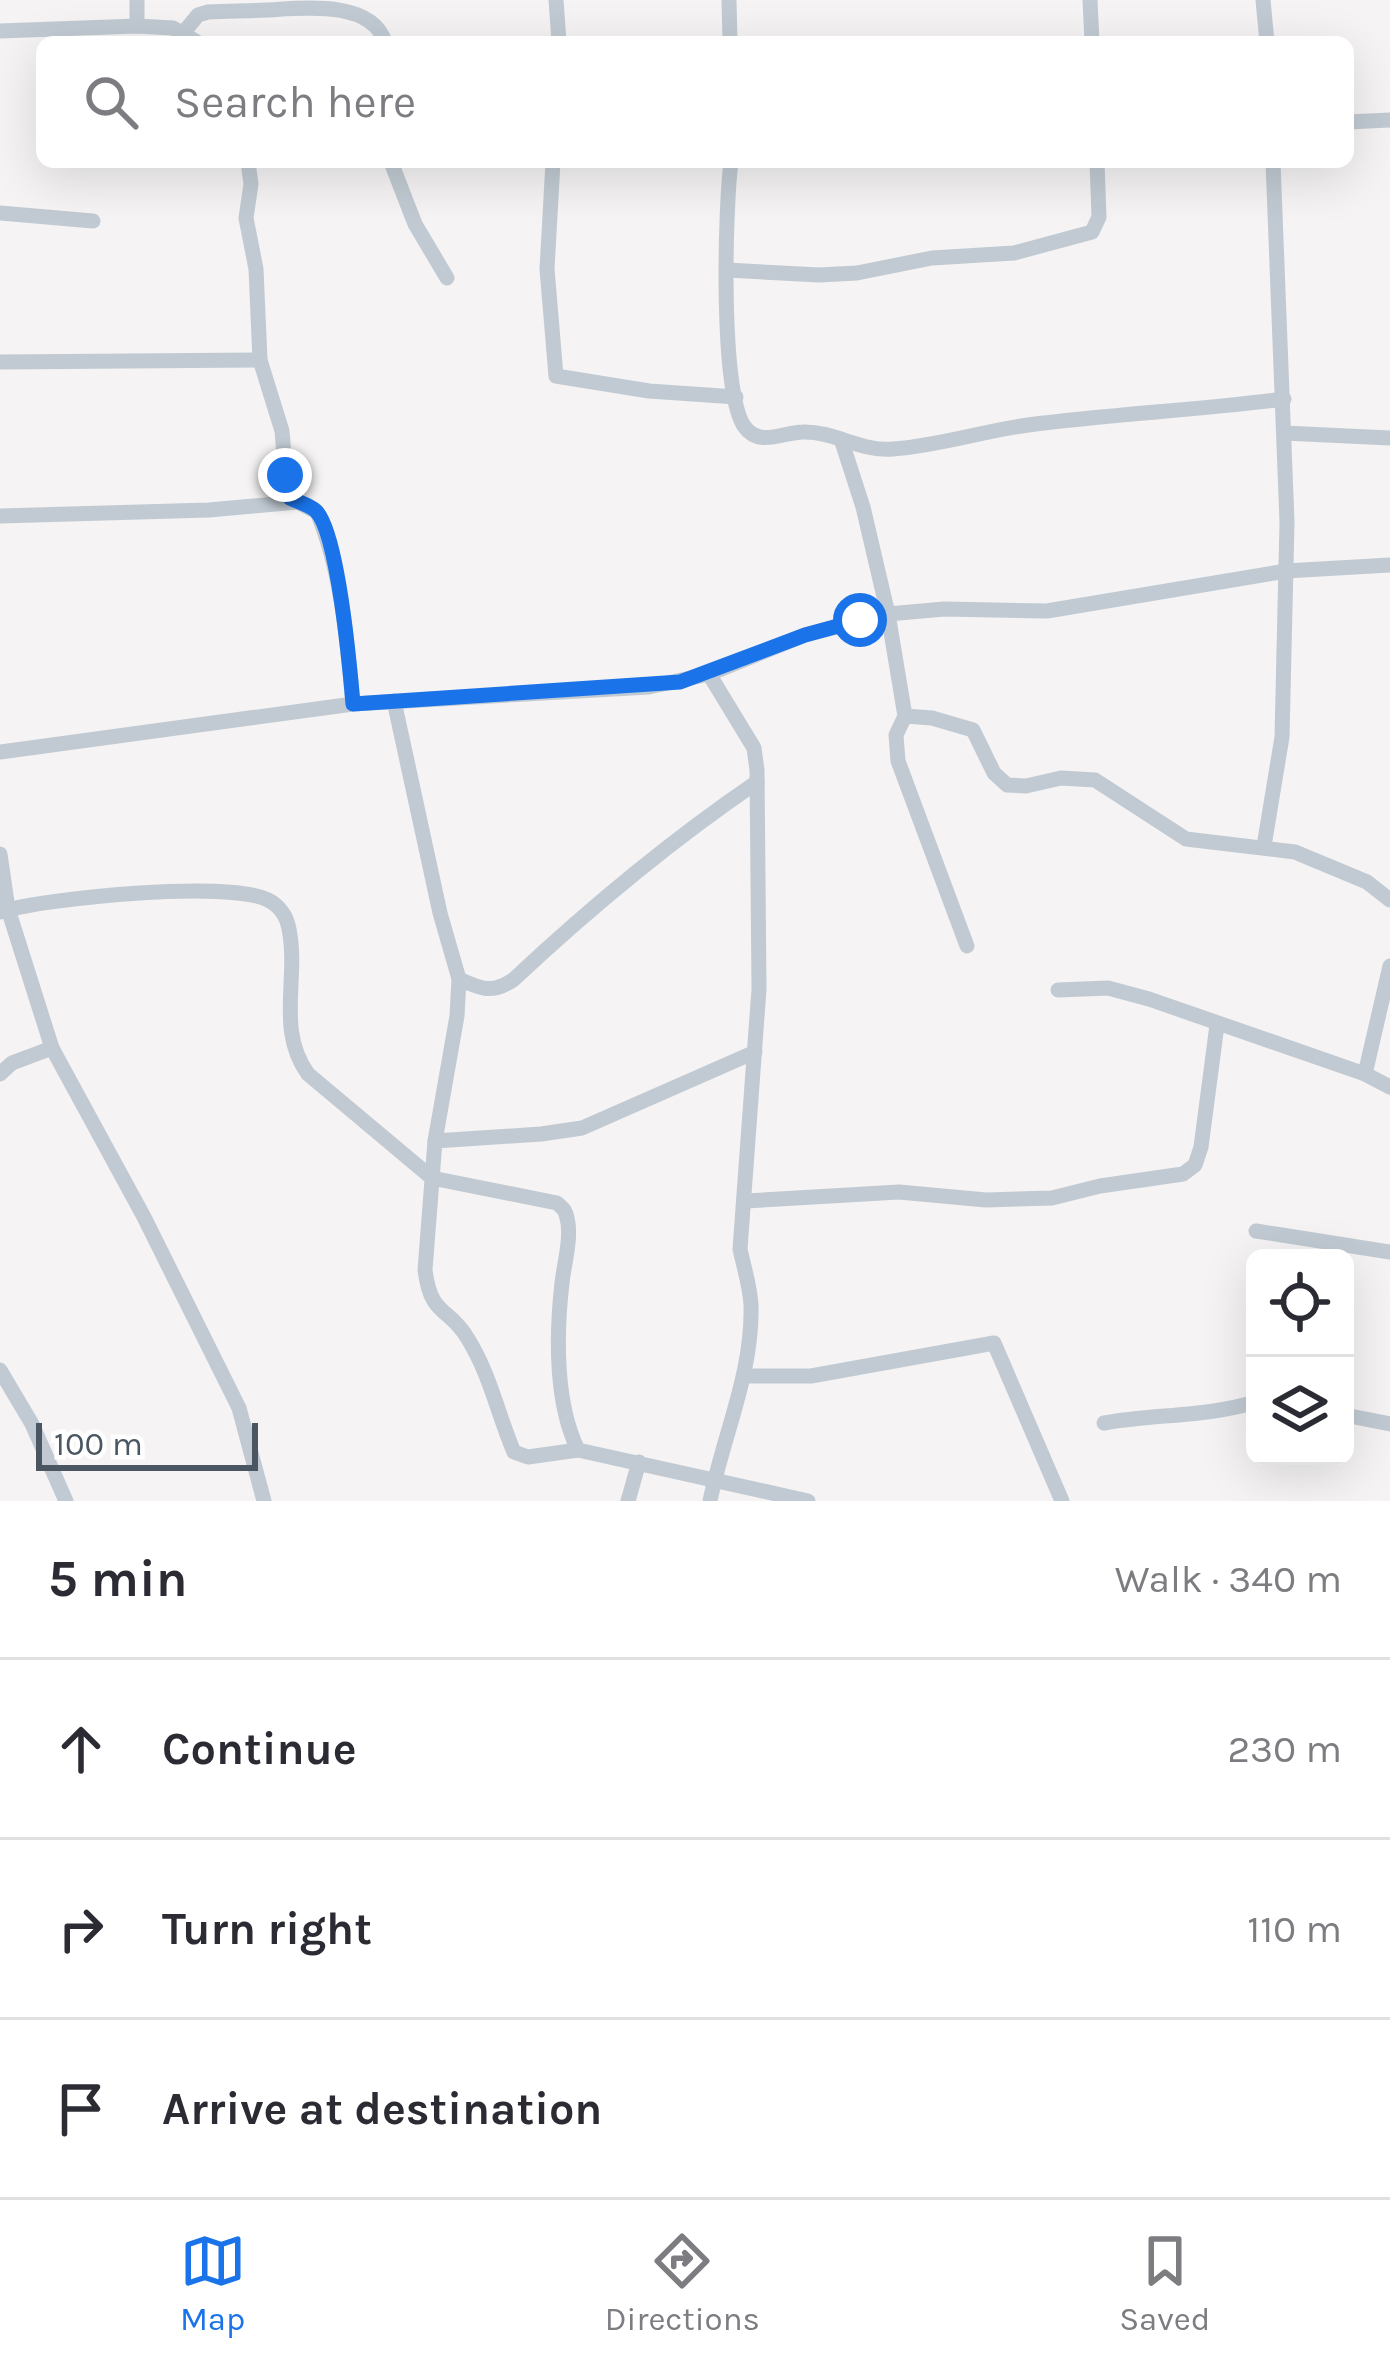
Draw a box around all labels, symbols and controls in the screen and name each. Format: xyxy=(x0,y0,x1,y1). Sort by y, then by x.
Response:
search box xyxy=(36,36,1354,168)
icon: search xyxy=(78,69,144,135)
text: Search here xyxy=(174,76,416,128)
route end xyxy=(258,448,312,502)
route start xyxy=(833,593,887,647)
map controls xyxy=(1246,1249,1354,1465)
button: locate xyxy=(1246,1249,1354,1357)
button: layers xyxy=(1246,1357,1354,1465)
scale bar xyxy=(36,1417,258,1470)
text: 100 m xyxy=(54,1425,143,1463)
text: 5 min xyxy=(48,1549,188,1609)
text: Walk · 340 m xyxy=(1115,1556,1342,1602)
icon: ahead xyxy=(48,1716,114,1782)
text: Continue xyxy=(162,1723,357,1775)
text: 230 m xyxy=(1227,1726,1342,1772)
icon: right xyxy=(48,1896,114,1962)
text: Turn right xyxy=(162,1903,372,1955)
text: 110 m xyxy=(1247,1906,1342,1952)
icon: arrive xyxy=(48,2076,114,2142)
text: Arrive at destination xyxy=(162,2083,602,2135)
tab: Map xyxy=(180,2228,246,2338)
tab: Directions xyxy=(605,2228,760,2338)
tab: Saved xyxy=(1119,2228,1210,2338)

